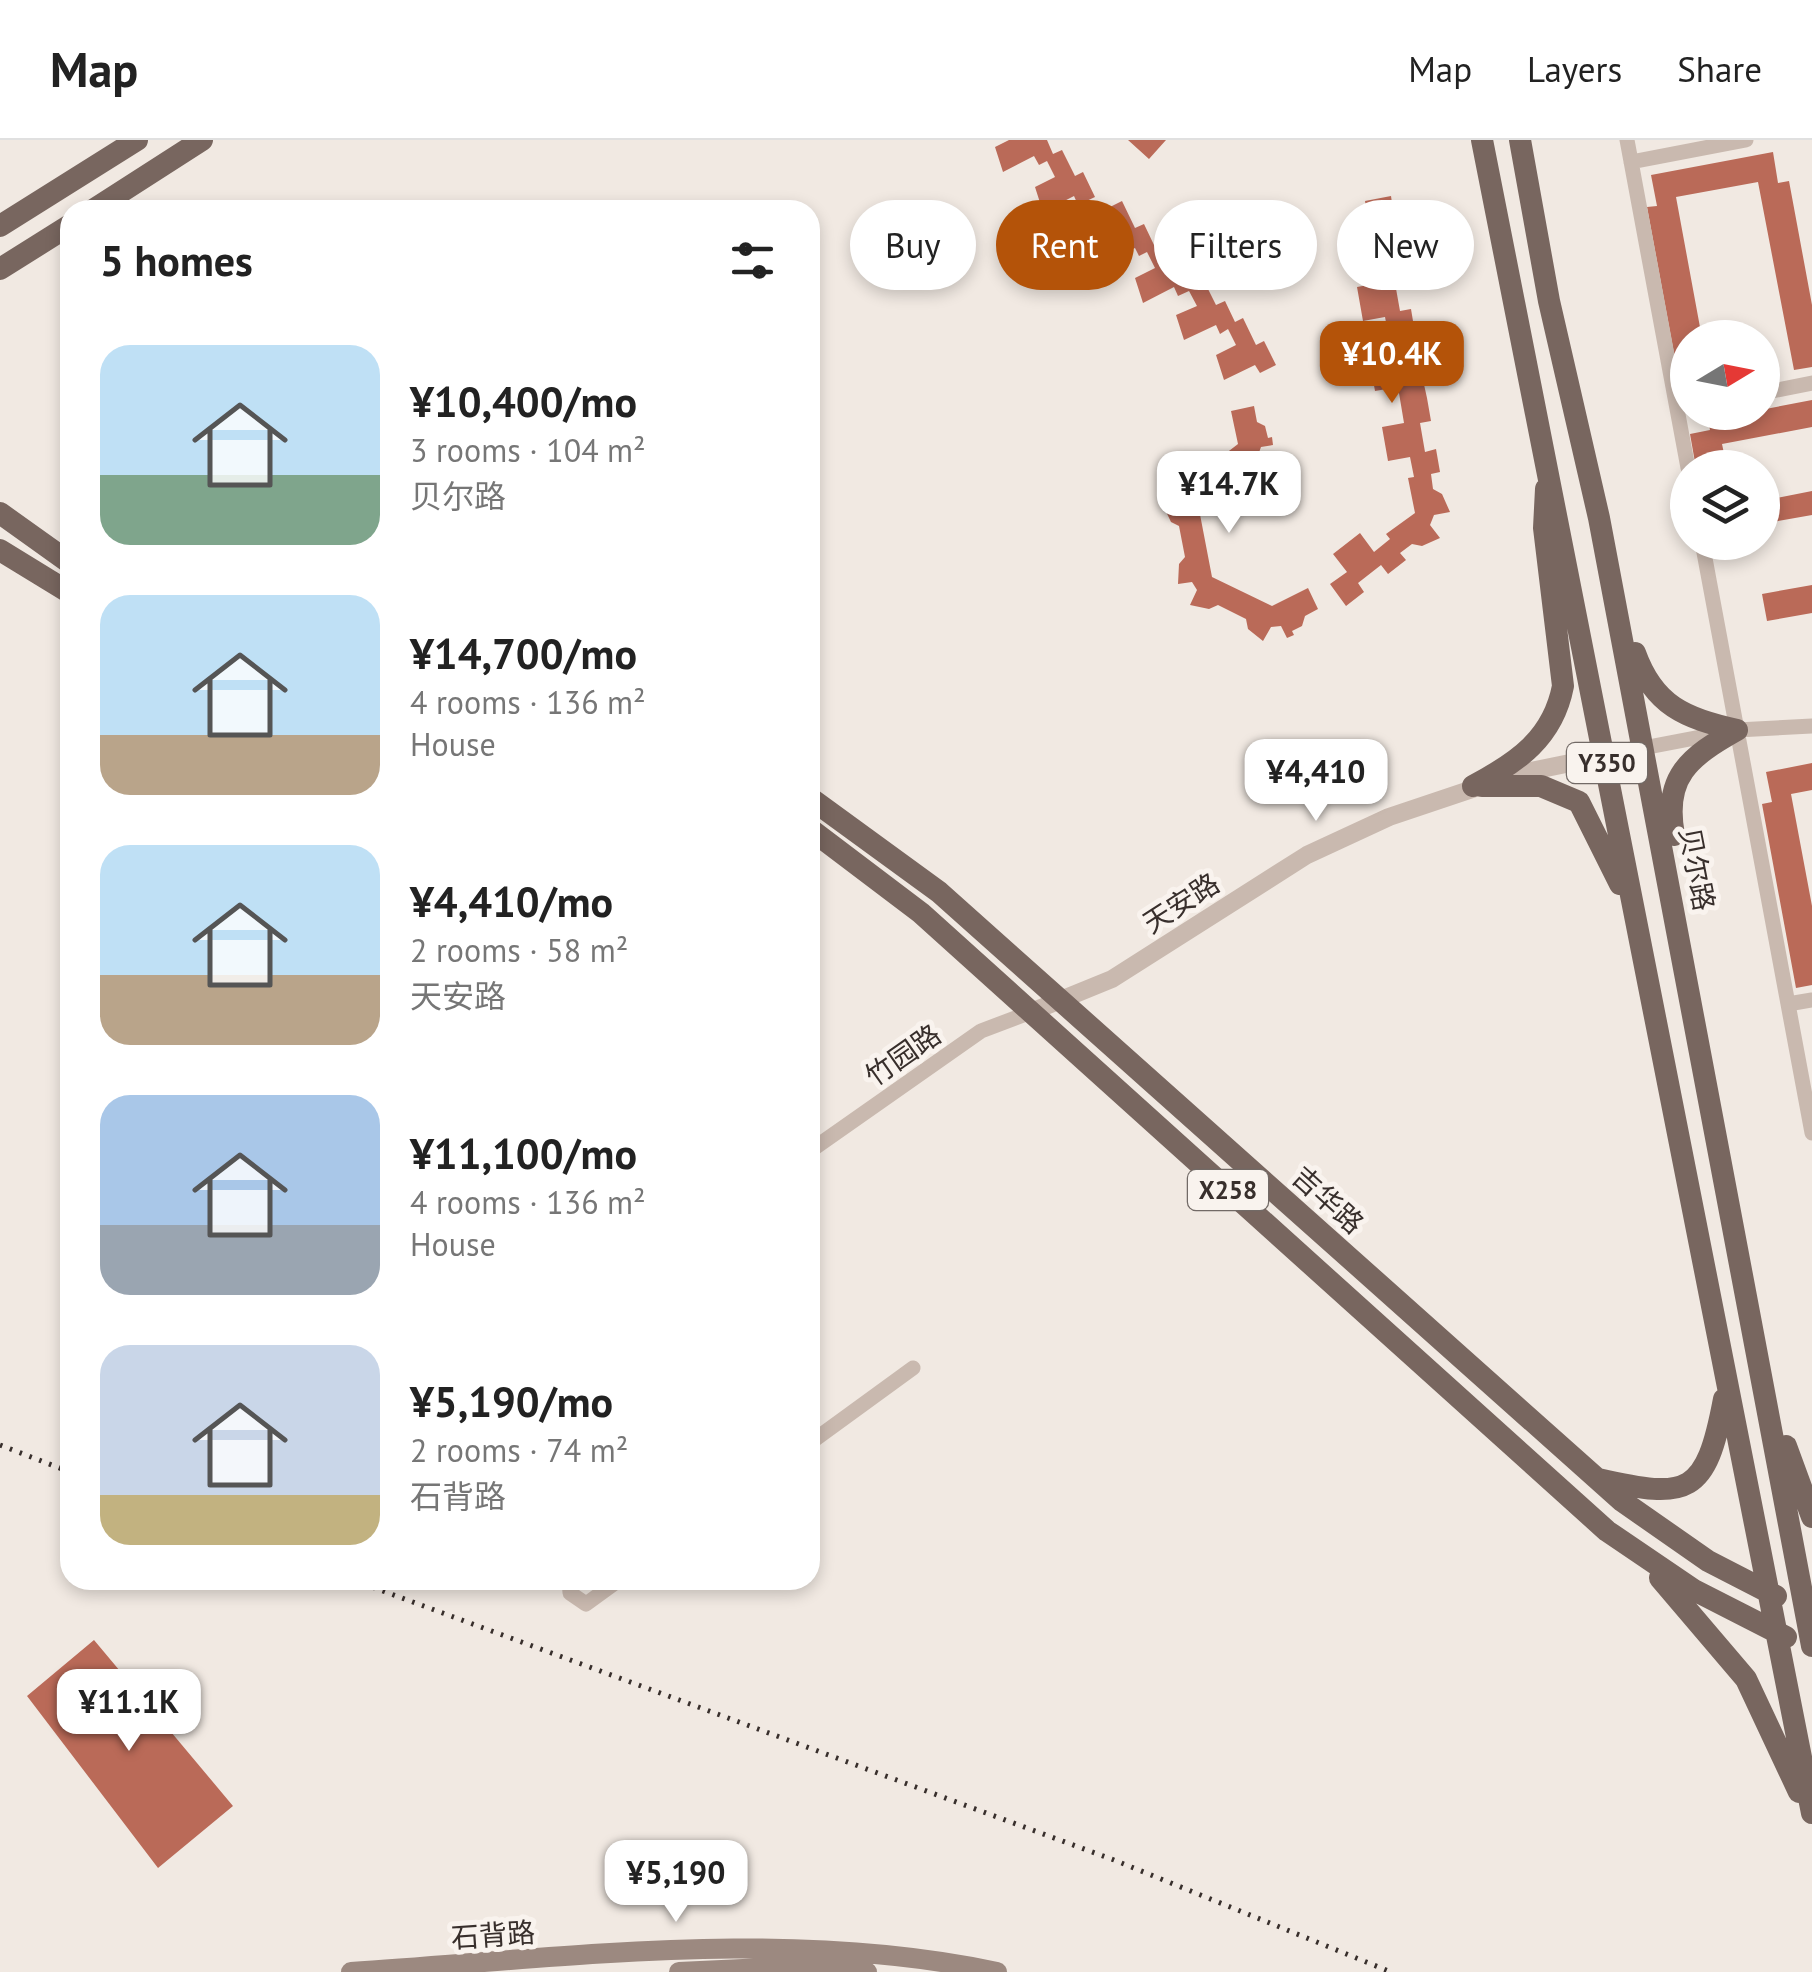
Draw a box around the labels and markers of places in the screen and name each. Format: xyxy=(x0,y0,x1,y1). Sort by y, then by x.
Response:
pin: ¥10.4K xyxy=(1311,321,1473,406)
pin: ¥14.7K xyxy=(1148,451,1310,536)
pin: ¥4,410 xyxy=(1235,739,1397,824)
pin: ¥11.1K xyxy=(48,1669,210,1754)
pin: ¥5,190 xyxy=(595,1840,757,1925)

